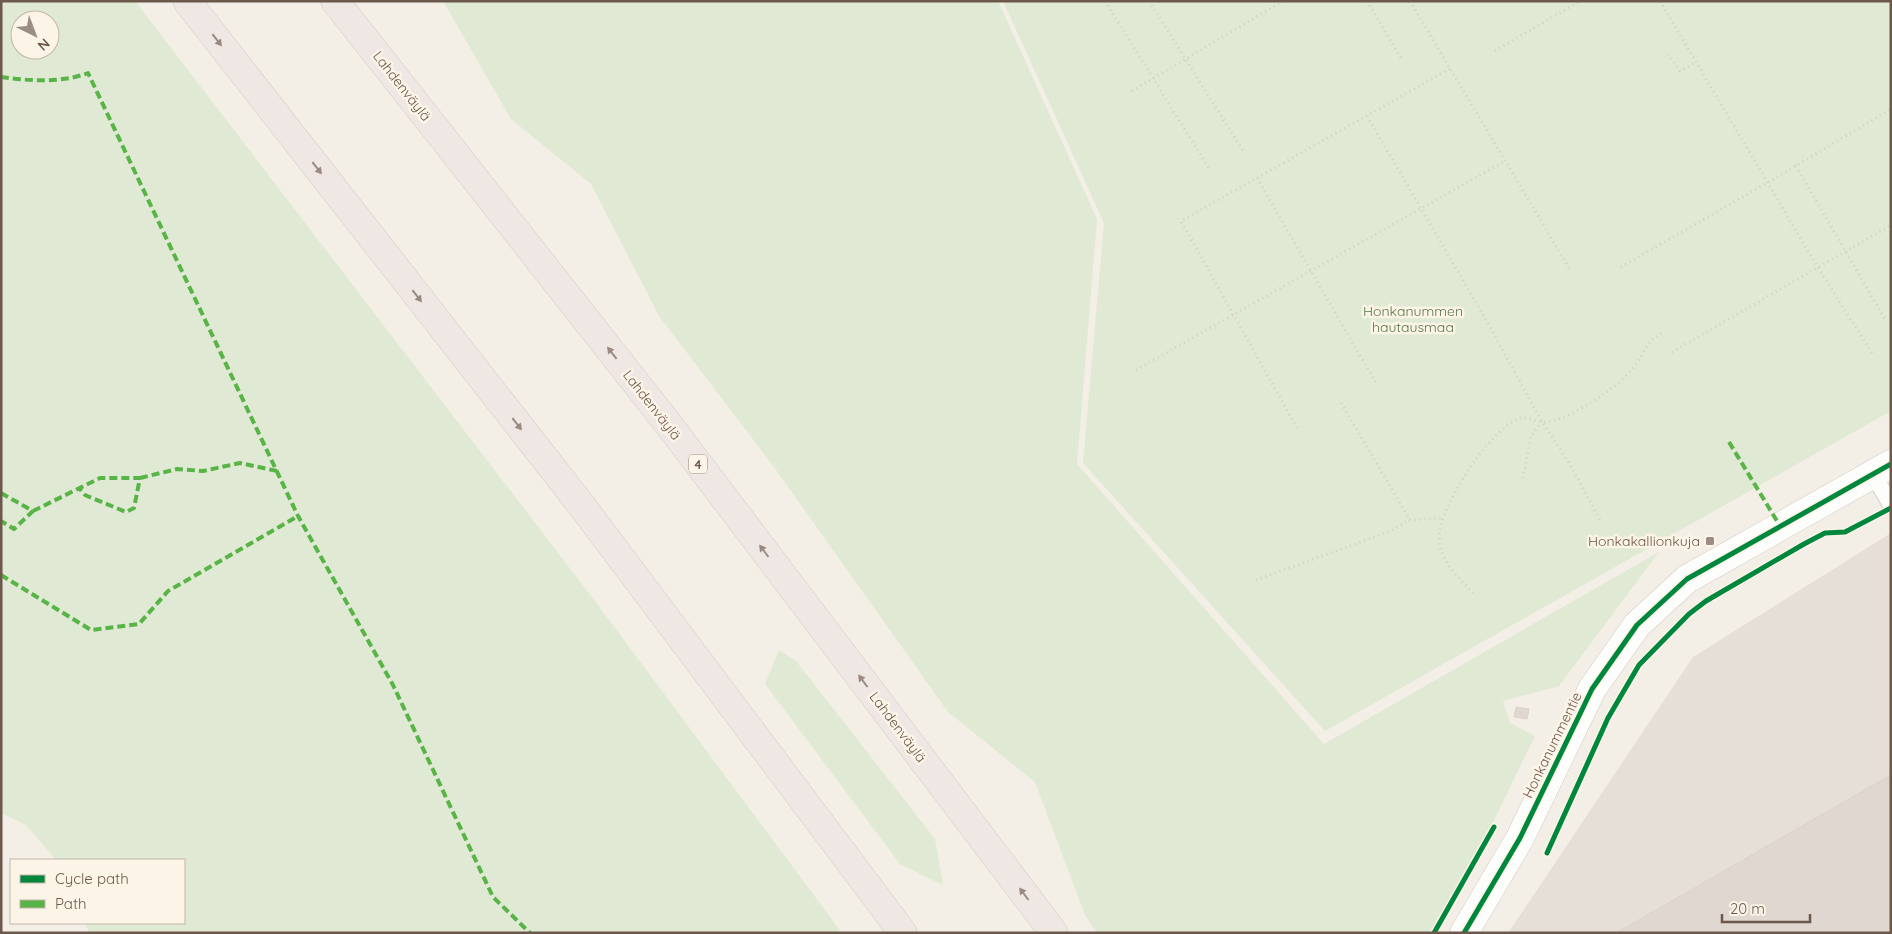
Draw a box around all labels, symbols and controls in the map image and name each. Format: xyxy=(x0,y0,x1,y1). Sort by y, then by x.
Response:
north arrow xyxy=(10,10,60,60)
one-way arrow xyxy=(212,33,222,47)
text: N xyxy=(34,35,54,55)
street label: Lahdenväylä xyxy=(369,47,435,125)
one-way arrow xyxy=(312,161,322,175)
one-way arrow xyxy=(412,289,423,302)
park label: Honkanummen hautausmaa xyxy=(1363,302,1463,336)
one-way arrow xyxy=(607,346,617,360)
street label: Lahdenväylä xyxy=(619,366,685,444)
one-way arrow xyxy=(512,417,523,430)
road number: 4 xyxy=(689,454,707,474)
place label: Honkakallionkuja xyxy=(1588,532,1700,550)
marker: Honkakallionkuja xyxy=(1704,535,1716,547)
one-way arrow xyxy=(759,545,770,558)
one-way arrow xyxy=(857,675,868,688)
street label: Lahdenväylä xyxy=(866,688,930,766)
street label: Honkanummentie xyxy=(1519,689,1586,801)
legend xyxy=(10,859,185,924)
text: Cycle path xyxy=(55,869,129,888)
one-way arrow xyxy=(1019,888,1030,901)
scale bar xyxy=(1722,892,1810,924)
text: Path xyxy=(55,894,87,913)
text: 20 m xyxy=(1730,899,1765,918)

